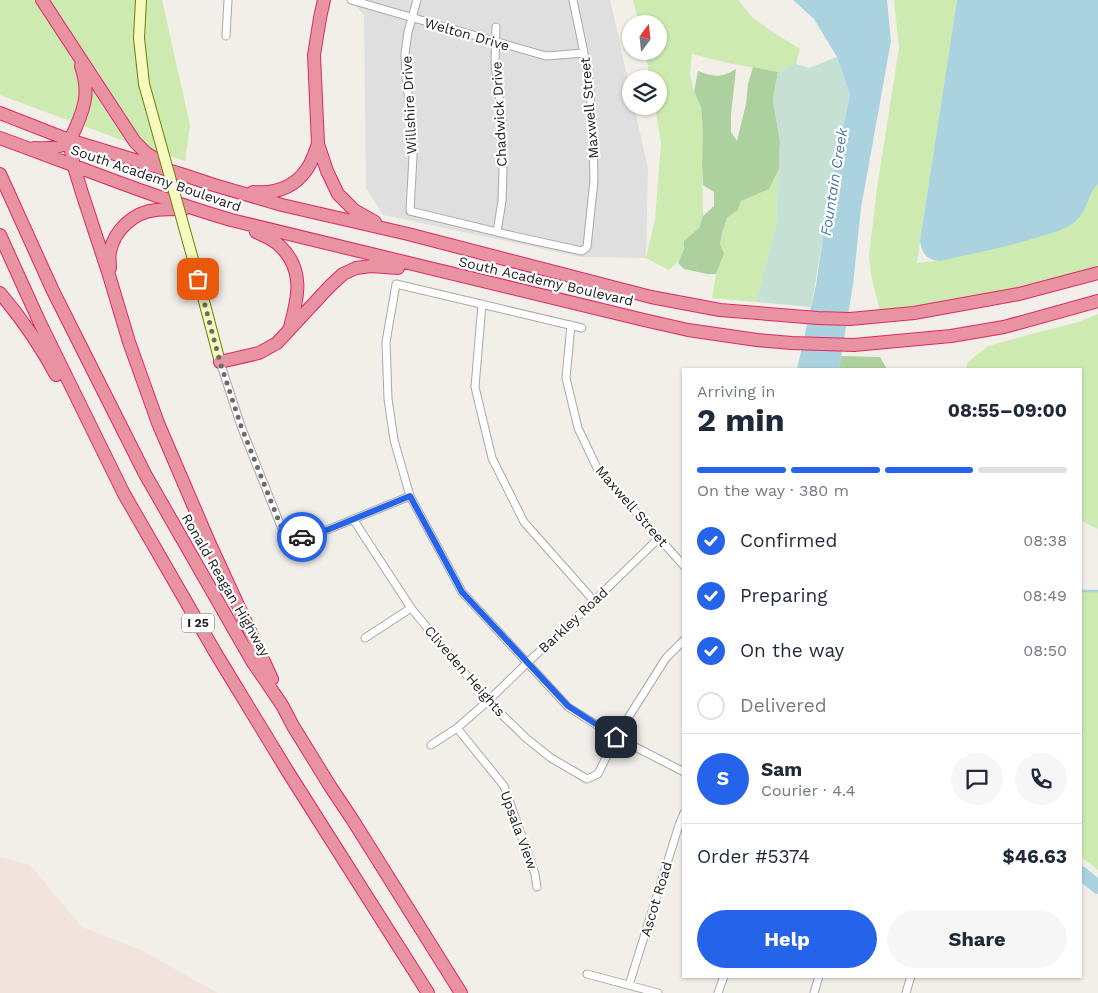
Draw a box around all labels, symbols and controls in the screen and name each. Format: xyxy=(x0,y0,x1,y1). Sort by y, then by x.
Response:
street label: Welton Drive xyxy=(423,14,511,54)
north arrow xyxy=(622,15,668,60)
map controls xyxy=(622,15,667,115)
street label: Willshire Drive xyxy=(398,55,420,155)
street label: Maxwell Street xyxy=(577,56,601,159)
street label: Chadwick Drive xyxy=(488,61,510,167)
button: layers xyxy=(622,70,667,115)
water label: Fountain Creek xyxy=(817,126,852,237)
street label: South Academy Boulevard xyxy=(69,141,243,215)
street label: South Academy Boulevard xyxy=(457,253,635,309)
pin xyxy=(177,258,219,300)
icon: bag xyxy=(184,265,212,293)
text: Arriving in xyxy=(697,382,775,401)
text: 08:55–09:00 xyxy=(948,399,1067,422)
text: 2 min xyxy=(697,401,785,439)
street label: Maxwell Street xyxy=(593,462,672,550)
text: On the way · 380 m xyxy=(697,481,849,500)
street label: Ronald Reagan Highway xyxy=(179,511,274,660)
courier xyxy=(277,512,327,562)
icon: car xyxy=(288,523,316,551)
icon: check xyxy=(697,527,725,555)
text: Confirmed xyxy=(740,529,837,552)
text: 08:38 xyxy=(1023,531,1067,550)
icon: check xyxy=(697,582,725,610)
street label: Barkley Road xyxy=(535,584,611,656)
text: Preparing xyxy=(740,584,827,607)
text: 08:49 xyxy=(1023,586,1067,605)
road number: I 25 xyxy=(182,614,214,632)
street label: Cliveden Heights xyxy=(421,623,509,719)
icon: check xyxy=(697,637,725,665)
text: On the way xyxy=(740,639,844,662)
text: 08:50 xyxy=(1023,641,1067,660)
text: Delivered xyxy=(740,694,827,717)
pin xyxy=(595,716,637,758)
icon: home xyxy=(602,723,630,751)
button: chat xyxy=(951,753,1003,805)
button: phone xyxy=(1015,753,1067,805)
text: Sam xyxy=(761,758,802,781)
text: S xyxy=(717,767,729,790)
text: Courier · 4.4 xyxy=(761,781,856,800)
street label: Upsala View xyxy=(497,788,541,872)
text: Order #5374 xyxy=(697,845,810,868)
text: $46.63 xyxy=(1002,845,1067,868)
street label: Ascot Road xyxy=(637,860,675,938)
button: Help xyxy=(697,910,877,968)
button: Share xyxy=(887,910,1067,968)

